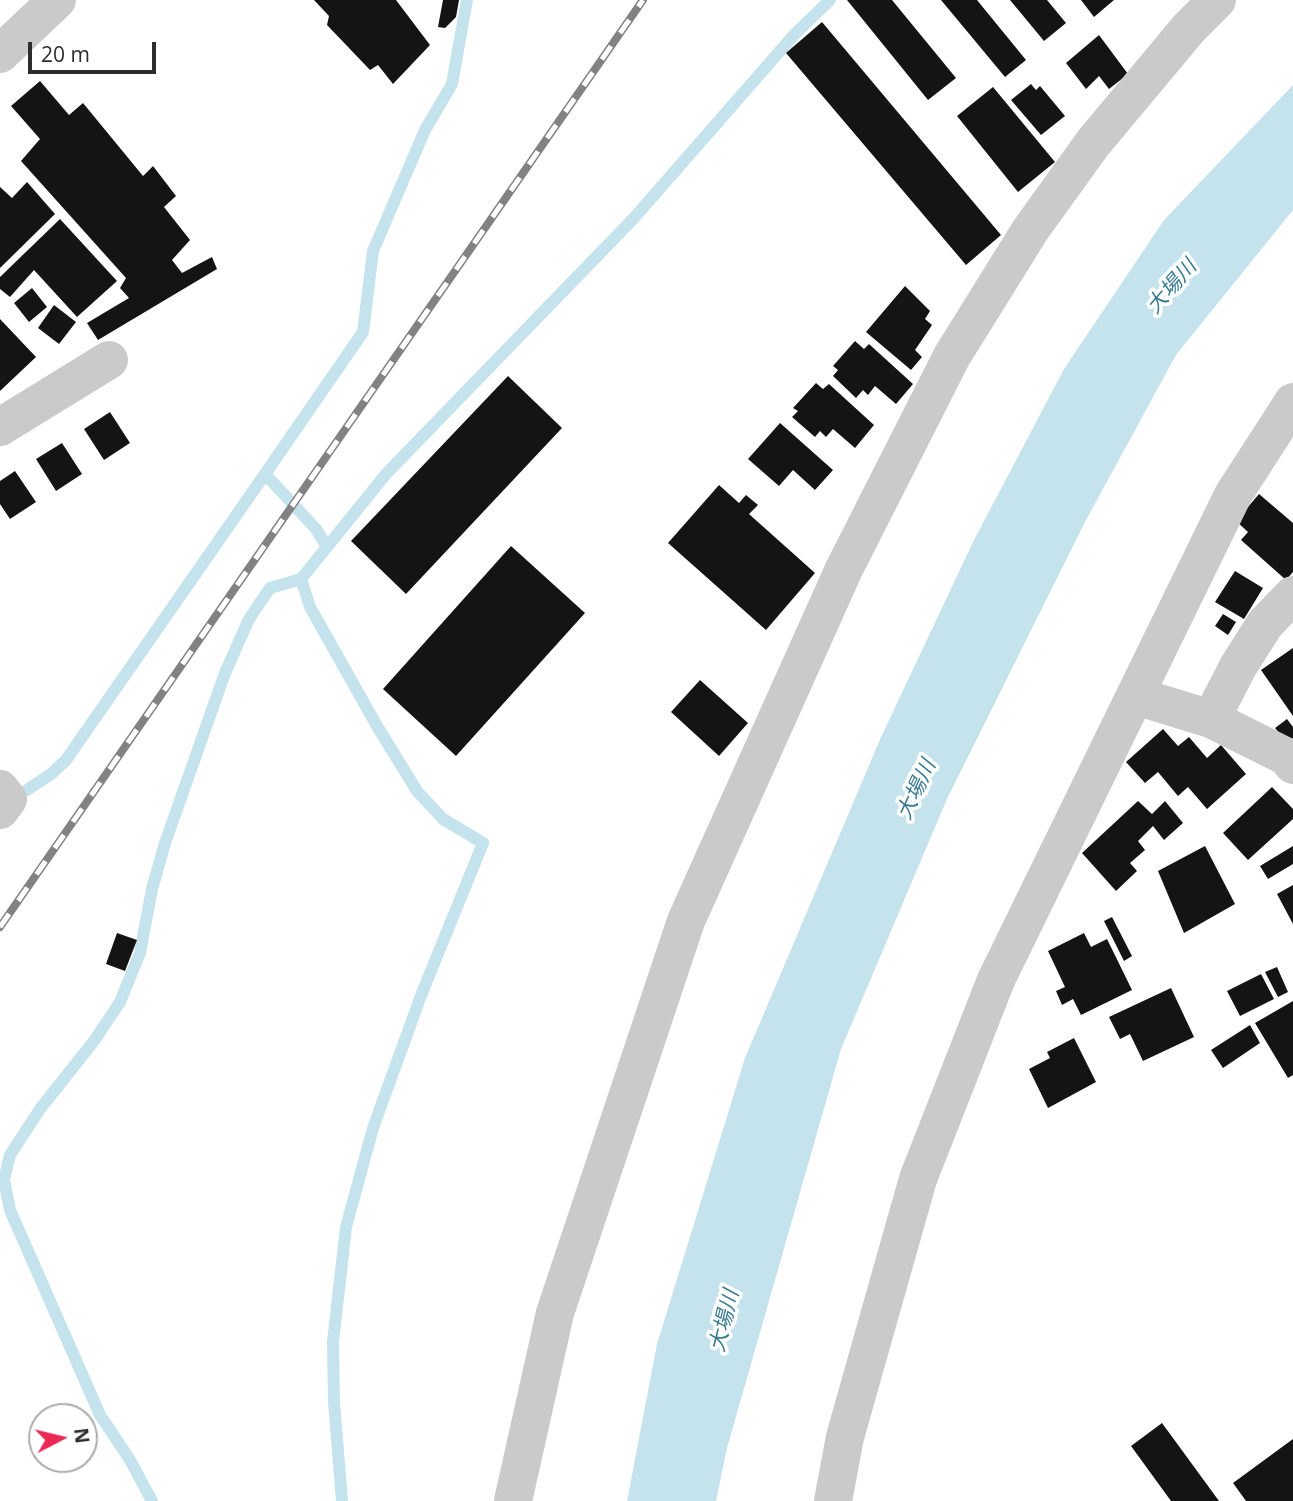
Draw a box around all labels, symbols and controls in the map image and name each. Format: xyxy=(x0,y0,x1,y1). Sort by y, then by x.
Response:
scale bar xyxy=(32,28,159,72)
text: 20 m xyxy=(41,40,90,68)
water label: 大場川 xyxy=(1142,255,1202,319)
water label: 大場川 xyxy=(892,756,942,824)
water label: 大場川 xyxy=(705,1287,745,1355)
north arrow xyxy=(28,1403,98,1473)
text: N xyxy=(68,1426,96,1445)

